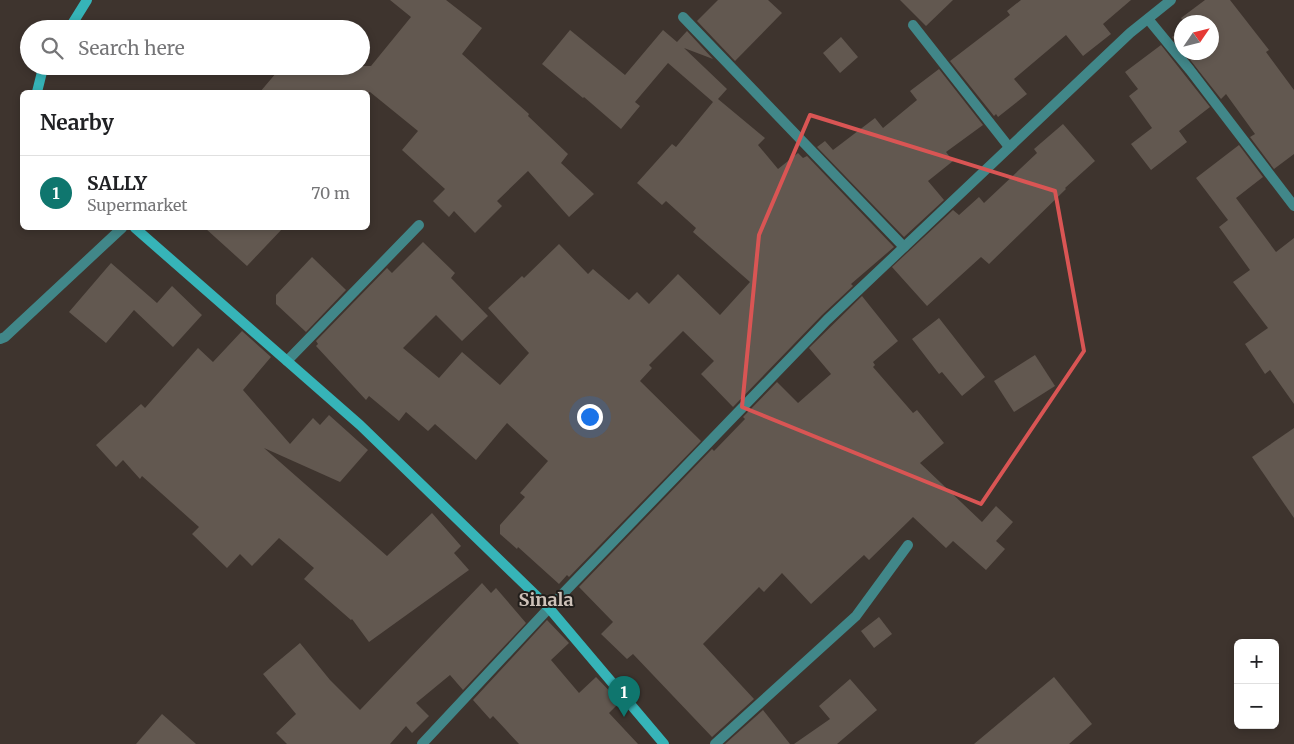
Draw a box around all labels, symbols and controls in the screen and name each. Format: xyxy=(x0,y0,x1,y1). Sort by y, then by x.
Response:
north arrow xyxy=(1174,15,1219,60)
search box xyxy=(20,20,370,75)
icon: search xyxy=(38,34,66,62)
text: Search here xyxy=(78,36,185,60)
text: Nearby xyxy=(40,109,114,136)
text: SALLY xyxy=(87,171,147,195)
text: 1 xyxy=(52,183,60,203)
text: 70 m xyxy=(311,183,350,203)
text: Supermarket xyxy=(87,195,188,215)
your location xyxy=(577,404,603,430)
district label: Sinala xyxy=(519,588,573,611)
map controls xyxy=(1234,639,1279,729)
button: + xyxy=(1234,639,1279,684)
pin: 1 xyxy=(608,676,640,717)
button: − xyxy=(1234,684,1279,729)

